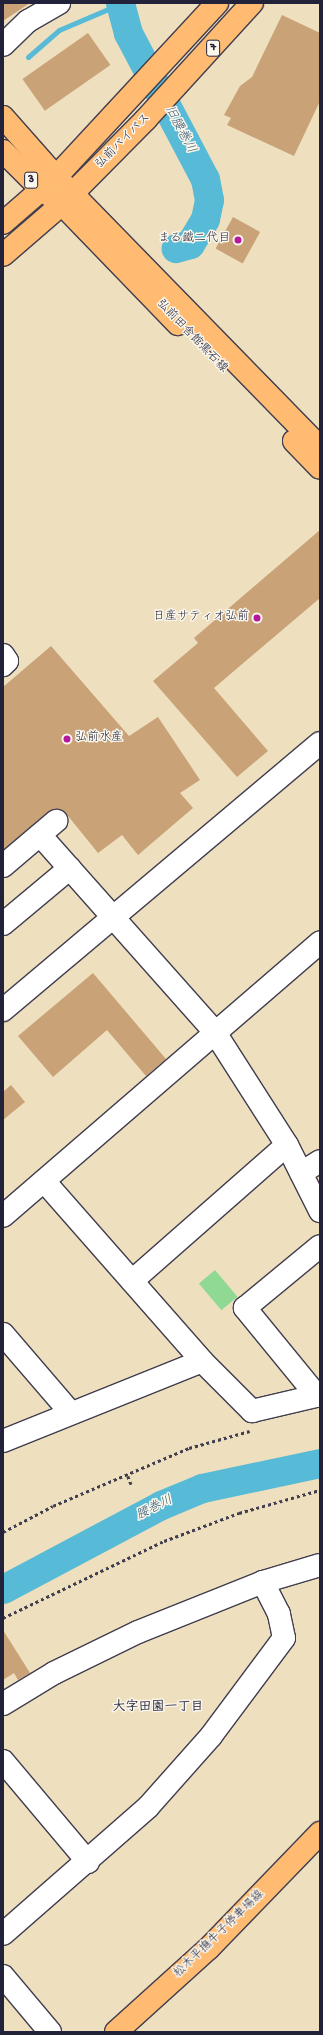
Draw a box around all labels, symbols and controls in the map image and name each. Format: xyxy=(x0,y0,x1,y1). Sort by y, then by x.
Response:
road number: 7 xyxy=(206,39,220,57)
water label: 旧腰巻川 xyxy=(160,103,198,157)
street label: 弘前バイパス xyxy=(93,111,155,173)
road number: 3 xyxy=(24,171,38,189)
place label: まる鐵二代目 xyxy=(158,233,230,247)
marker: まる鐵二代目 xyxy=(233,235,243,245)
street label: 弘前田舎館黒石線 xyxy=(152,297,230,377)
place label: 日産サティオ弘前 xyxy=(153,611,249,625)
marker: 日産サティオ弘前 xyxy=(252,613,262,623)
place label: 弘前水産 xyxy=(75,732,123,746)
marker: 弘前水産 xyxy=(62,734,72,744)
water label: 腰巻川 xyxy=(134,1493,176,1525)
district label: 大字田園一丁目 xyxy=(113,1700,203,1716)
street label: 松木平撫牛子停車場線 xyxy=(172,1888,268,1982)

